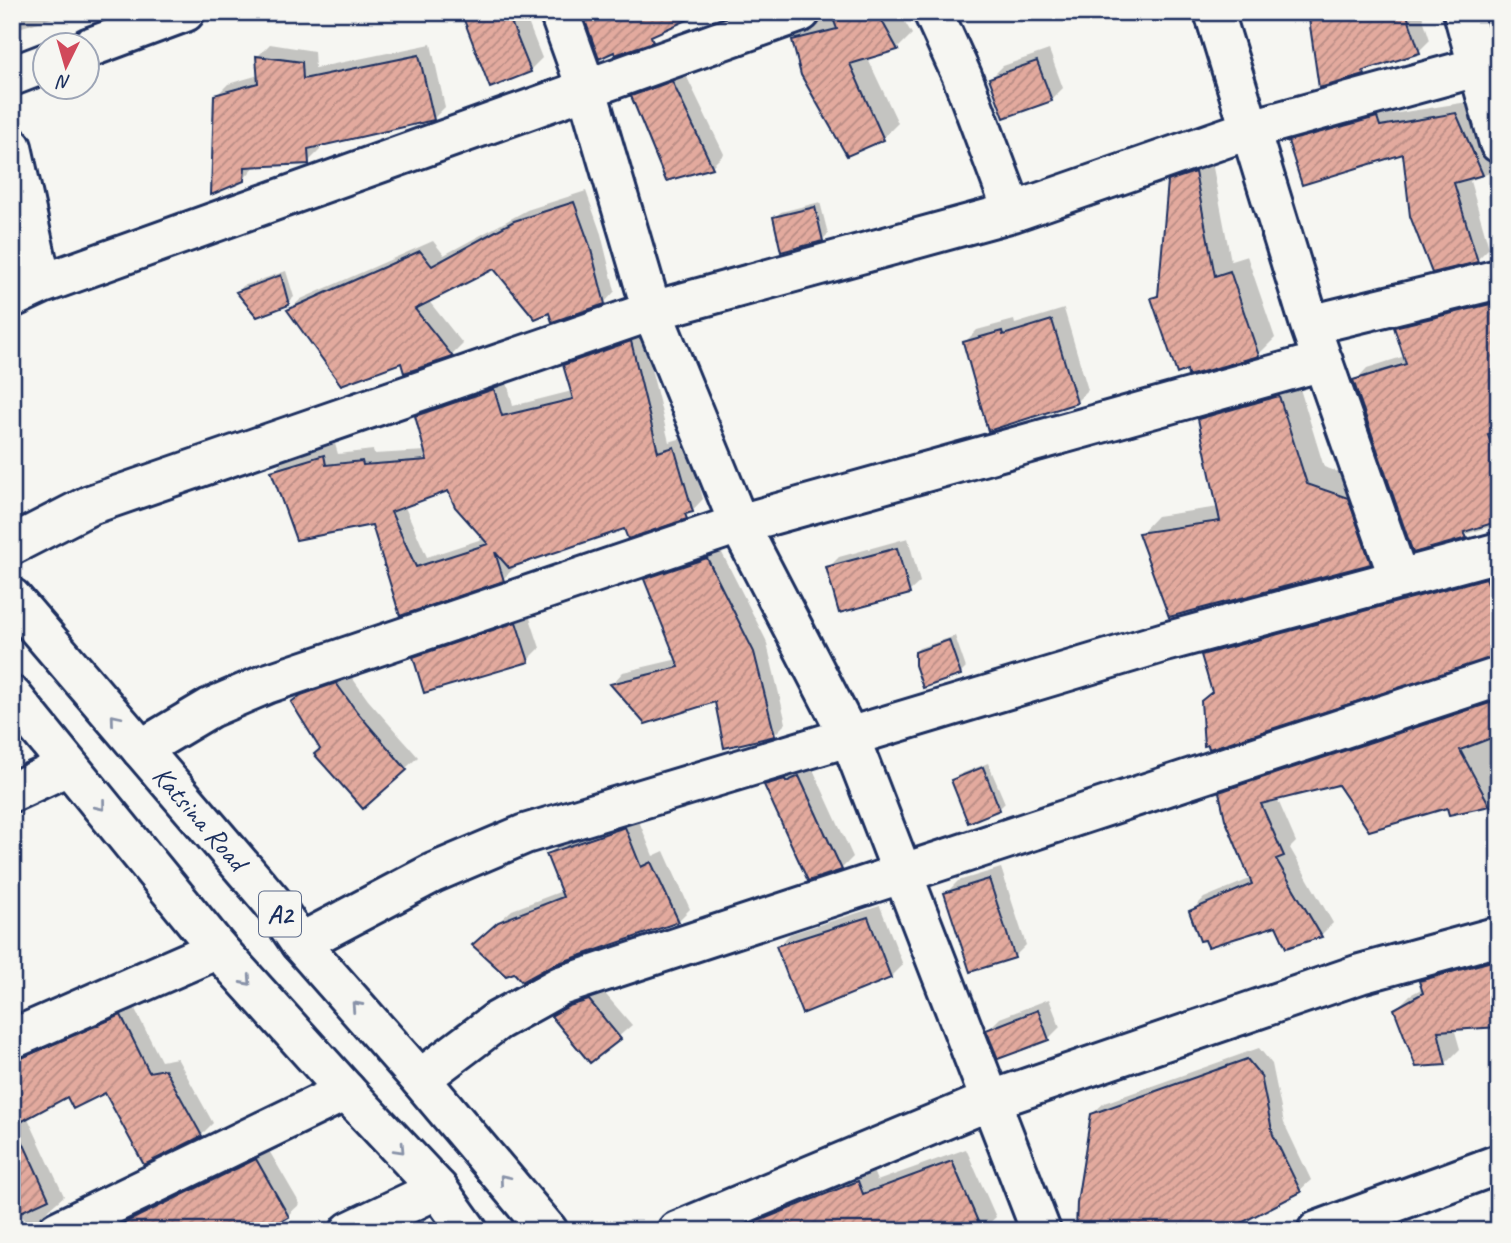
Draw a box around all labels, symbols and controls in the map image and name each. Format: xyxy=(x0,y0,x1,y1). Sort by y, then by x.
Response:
north arrow xyxy=(32,32,102,102)
text: N xyxy=(54,69,72,94)
one-way arrow xyxy=(111,714,124,727)
street label: Katsina Road xyxy=(145,759,257,880)
one-way arrow xyxy=(93,799,106,811)
road number: A2 xyxy=(259,892,301,937)
one-way arrow xyxy=(239,973,251,986)
one-way arrow xyxy=(352,1001,364,1014)
one-way arrow xyxy=(392,1141,405,1154)
one-way arrow xyxy=(500,1174,512,1187)

